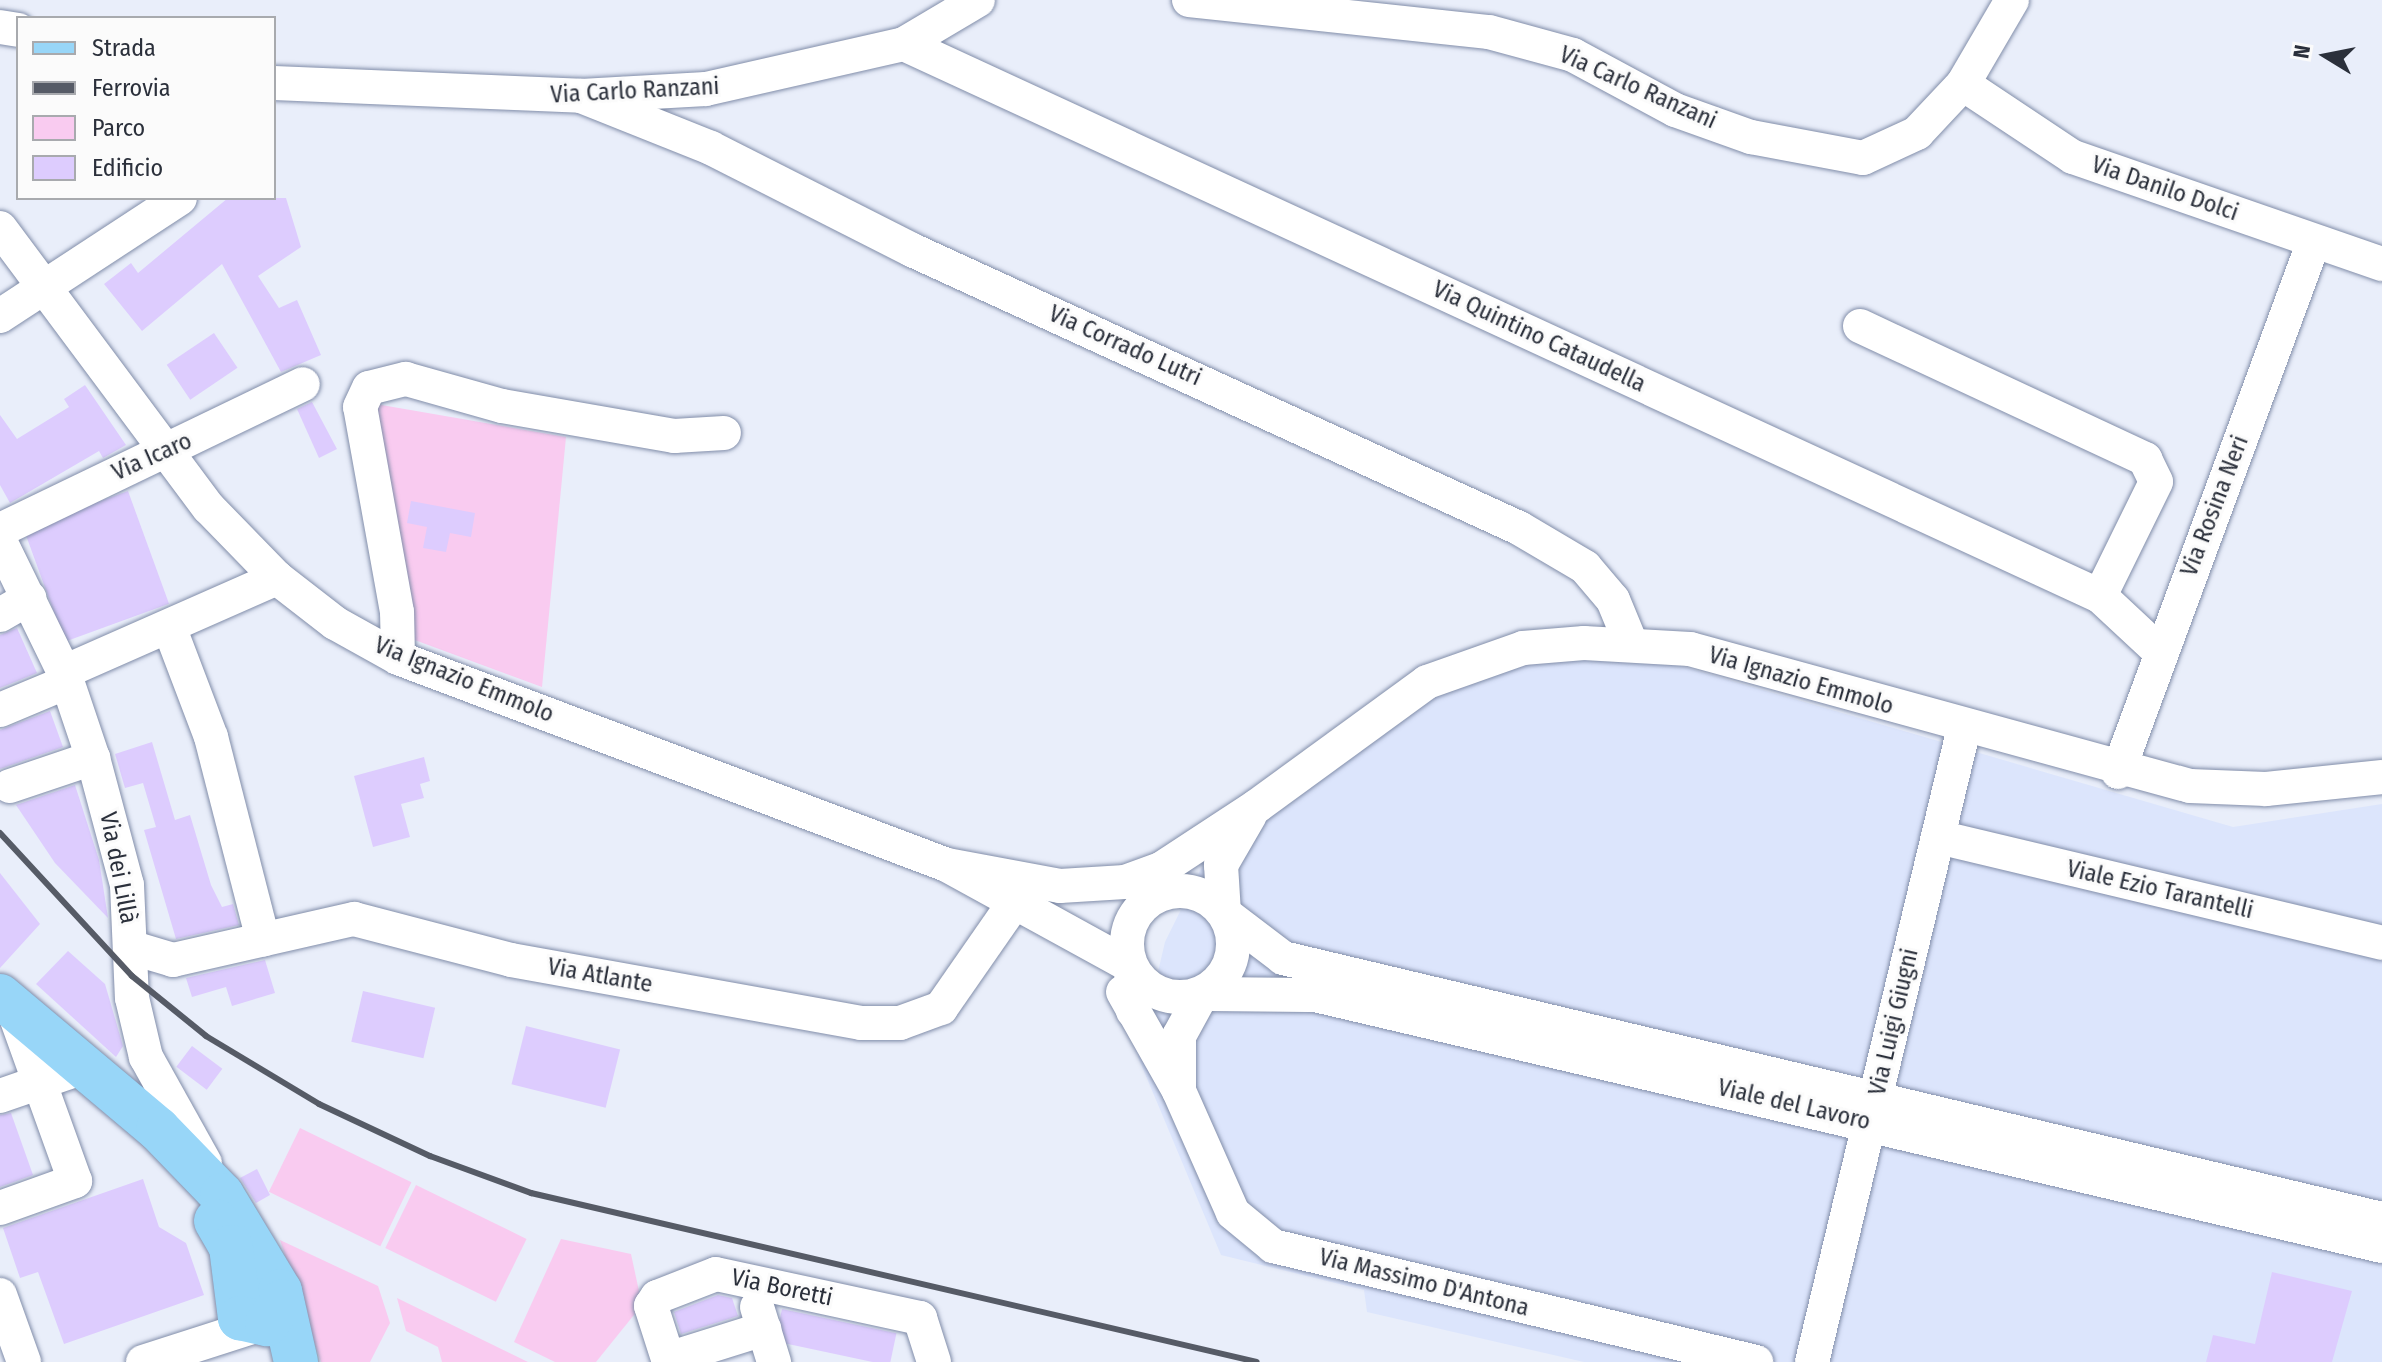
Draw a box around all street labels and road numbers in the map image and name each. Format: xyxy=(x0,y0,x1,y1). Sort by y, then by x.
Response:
street label: Via Carlo Ranzani xyxy=(1555,40,1721,136)
street label: Via Carlo Ranzani xyxy=(550,72,720,110)
street label: Via Danilo Dolci xyxy=(2088,150,2242,228)
street label: Via Quintino Cataudella xyxy=(1428,275,1650,399)
street label: Via Corrado Lutri xyxy=(1044,299,1206,393)
street label: Via Icaro xyxy=(108,427,196,487)
street label: Via Rosina Neri xyxy=(2175,432,2255,580)
street label: Via Ignazio Emmolo xyxy=(370,631,558,729)
street label: Via Ignazio Emmolo xyxy=(1705,641,1897,721)
street label: Via dei Lillà xyxy=(93,810,143,926)
street label: Viale Ezio Tarantelli xyxy=(2064,855,2256,925)
street label: Via Luigi Giugni xyxy=(1863,946,1925,1098)
street label: Via Atlante xyxy=(545,953,655,999)
street label: Viale del Lavoro xyxy=(1715,1073,1873,1137)
street label: Via Massimo D'Antona xyxy=(1316,1243,1532,1323)
street label: Via Boretti xyxy=(729,1263,835,1313)

